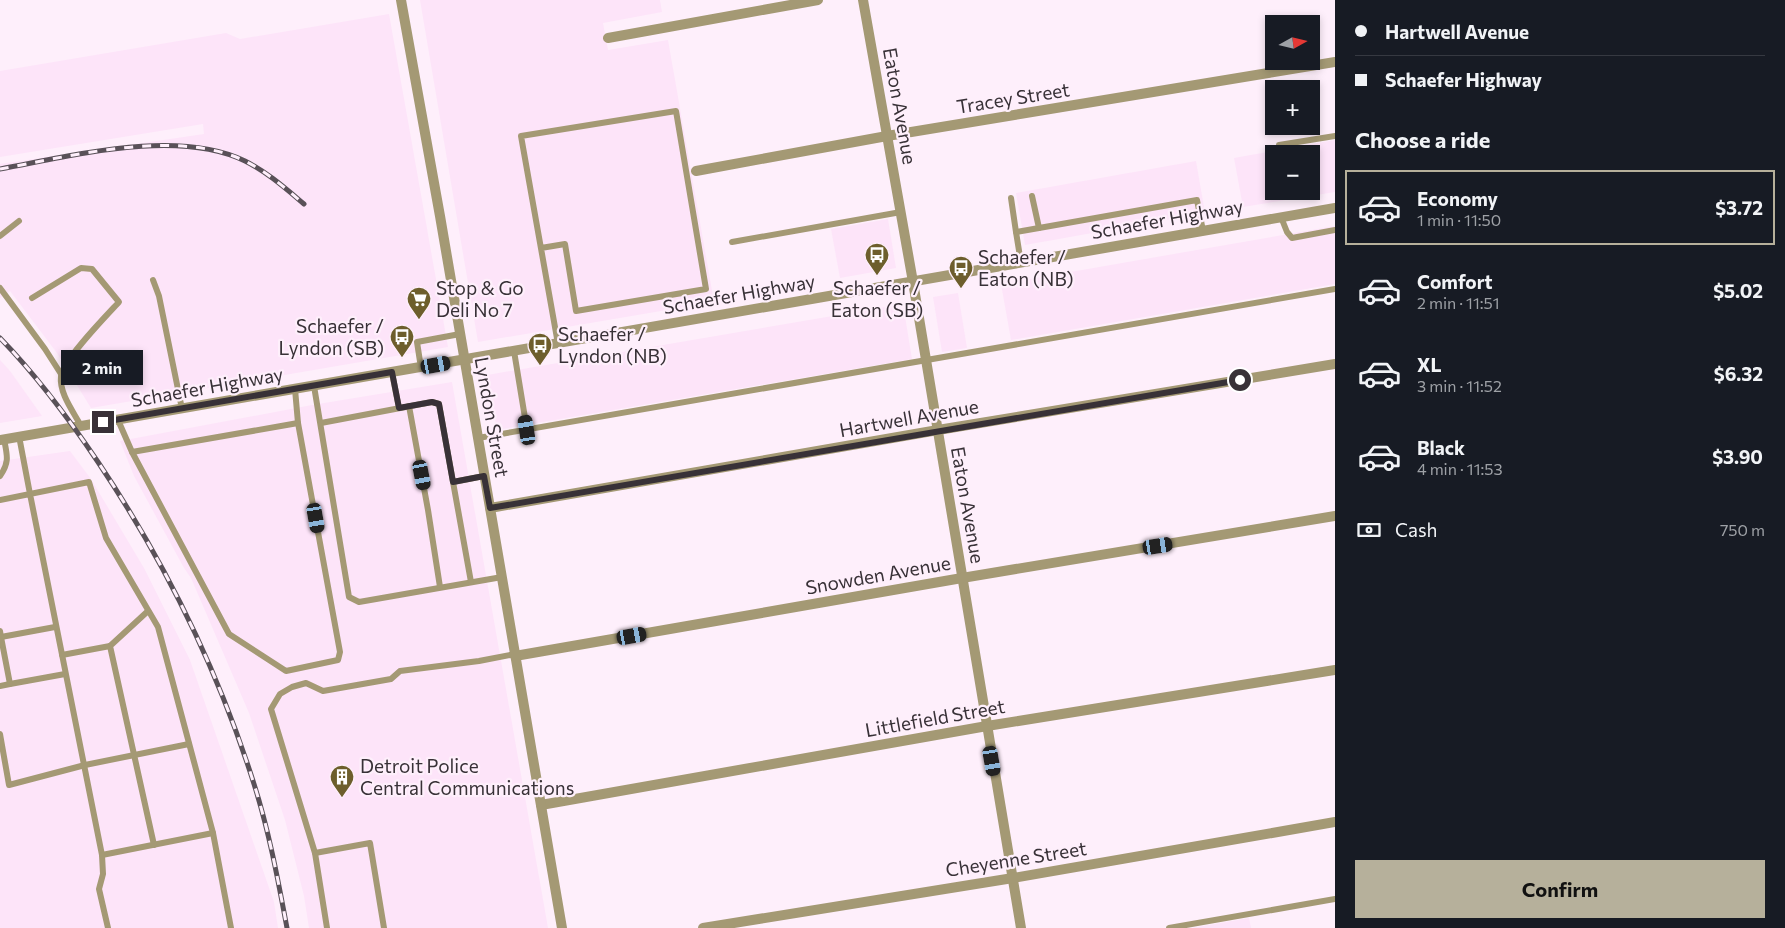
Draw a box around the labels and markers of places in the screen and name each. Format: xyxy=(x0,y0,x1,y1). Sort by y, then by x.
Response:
bus stop icon: Schaefer / Eaton (SB) xyxy=(864,242,890,276)
place label: Schaefer / Eaton (NB) xyxy=(978,245,1074,290)
bus stop icon: Schaefer / Eaton (NB) xyxy=(948,255,974,289)
place label: Stop & Go Deli No 7 xyxy=(436,276,524,321)
place label: Schaefer / Eaton (SB) xyxy=(831,276,923,321)
supermarket icon: Stop & Go Deli No 7 xyxy=(406,286,432,320)
place label: Schaefer / Lyndon (SB) xyxy=(278,314,384,359)
place label: Schaefer / Lyndon (NB) xyxy=(558,322,667,367)
bus stop icon: Schaefer / Lyndon (SB) xyxy=(389,324,415,358)
bus stop icon: Schaefer / Lyndon (NB) xyxy=(527,332,553,366)
place label: Detroit Police Central Communications xyxy=(360,754,574,799)
building icon: Detroit Police Central Communications xyxy=(329,764,355,798)

